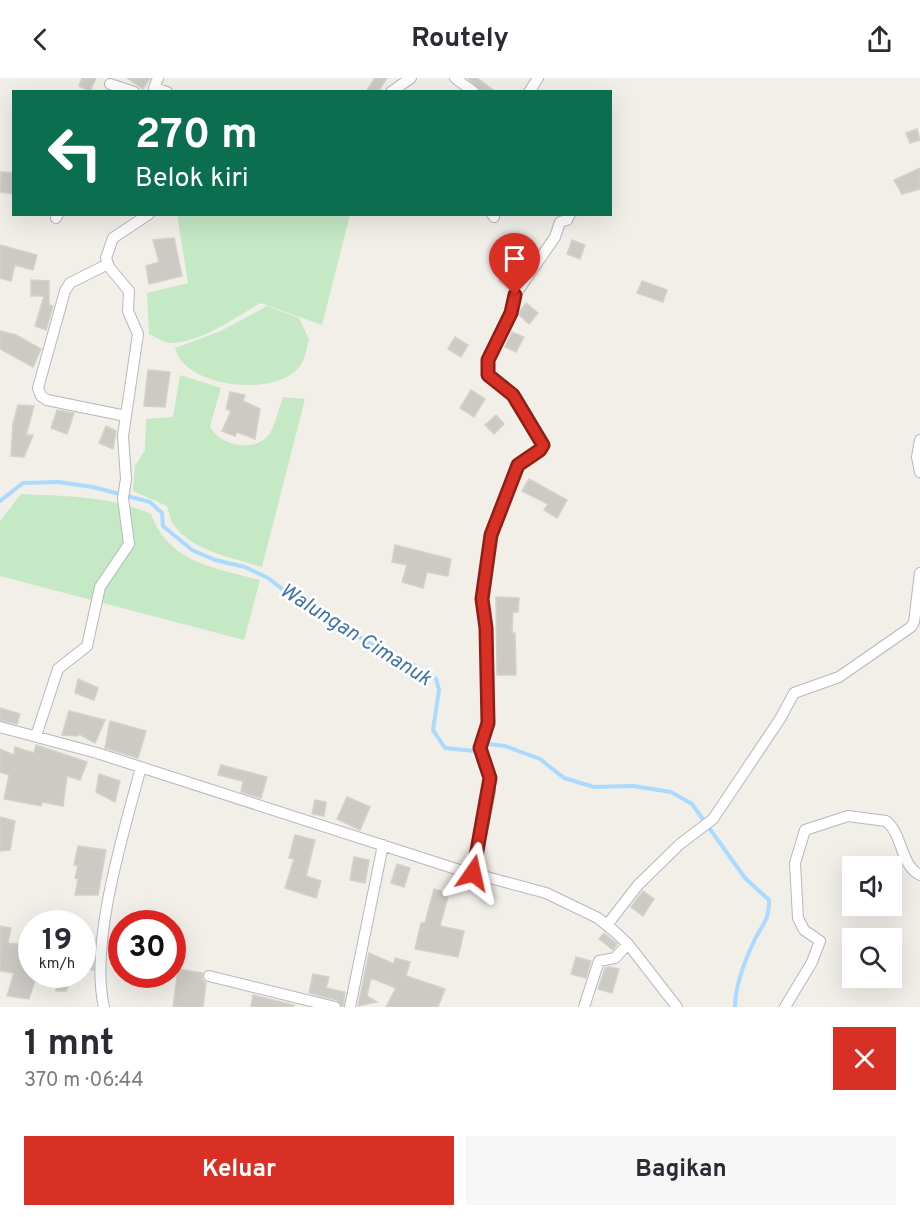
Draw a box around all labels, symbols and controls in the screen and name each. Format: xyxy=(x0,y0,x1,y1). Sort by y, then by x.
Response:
text: Routely xyxy=(411,22,509,56)
icon: back xyxy=(24,23,57,56)
icon: share xyxy=(863,23,896,56)
text: 270 m xyxy=(135,110,258,163)
icon: left xyxy=(36,114,114,192)
text: Belok kiri xyxy=(135,162,249,196)
pin xyxy=(489,233,540,295)
icon: arrive xyxy=(498,242,531,275)
water label: Walungan Cimanuk xyxy=(274,578,436,693)
position arrow xyxy=(441,841,505,905)
map controls xyxy=(842,856,902,988)
button: sound xyxy=(842,856,902,916)
speed limit sign: 30 xyxy=(108,910,186,988)
text: 19 xyxy=(42,923,72,960)
button: search xyxy=(842,928,902,988)
text: km/h xyxy=(39,955,75,974)
text: 1 mnt xyxy=(24,1022,114,1068)
button: close xyxy=(833,1027,896,1090)
text: 370 m · 06:44 xyxy=(24,1068,144,1094)
button: Keluar xyxy=(24,1136,454,1205)
button: Bagikan xyxy=(466,1136,896,1205)

